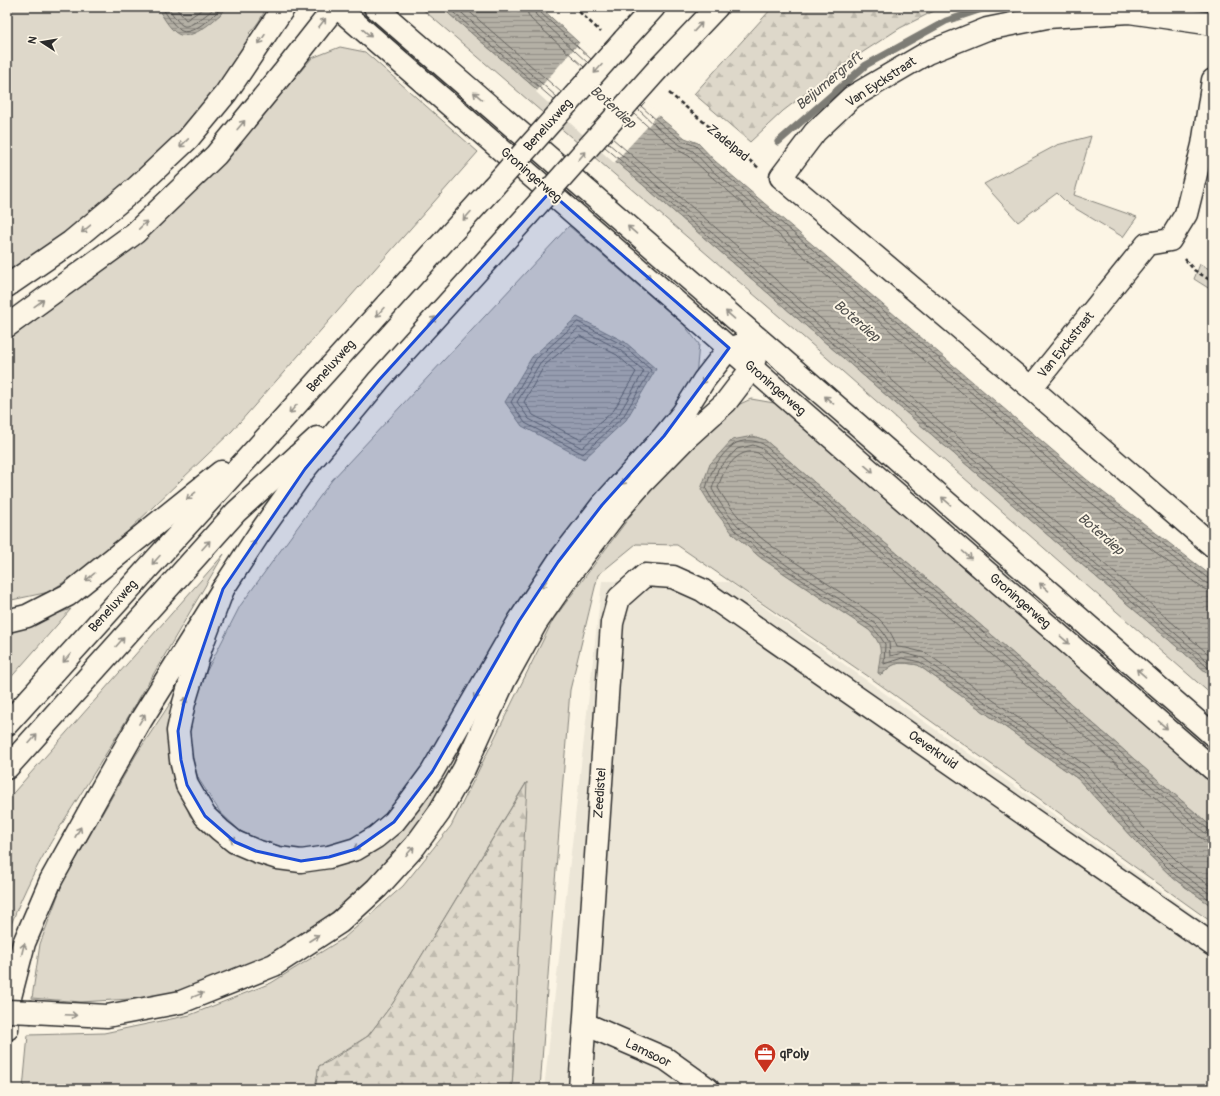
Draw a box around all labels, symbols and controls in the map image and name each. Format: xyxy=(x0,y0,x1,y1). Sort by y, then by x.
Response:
one-way arrow xyxy=(318,18,327,29)
north arrow xyxy=(22,22,62,62)
one-way arrow xyxy=(693,22,703,32)
one-way arrow xyxy=(361,28,372,37)
text: N xyxy=(26,34,40,45)
one-way arrow xyxy=(258,34,266,45)
water label: Beijumergraft xyxy=(792,47,867,114)
street label: Van Eyckstraat xyxy=(843,53,920,111)
one-way arrow xyxy=(593,64,603,74)
water label: Boterdiep xyxy=(587,82,640,133)
one-way arrow xyxy=(472,91,483,100)
street label: Beneluxweg xyxy=(520,95,576,155)
one-way arrow xyxy=(236,119,245,130)
street label: Zadelpad xyxy=(704,121,752,165)
one-way arrow xyxy=(179,138,189,148)
street label: Groningerweg xyxy=(497,144,565,206)
one-way arrow xyxy=(577,151,586,161)
one-way arrow xyxy=(462,211,471,221)
one-way arrow xyxy=(138,220,148,230)
one-way arrow xyxy=(81,224,92,233)
one-way arrow xyxy=(627,225,637,234)
one-way arrow xyxy=(640,271,651,280)
water label: Boterdiep xyxy=(830,296,885,347)
one-way arrow xyxy=(33,299,44,307)
one-way arrow xyxy=(376,307,385,317)
street label: Van Eyckstraat xyxy=(1034,308,1098,381)
one-way arrow xyxy=(726,311,736,320)
one-way arrow xyxy=(428,316,437,327)
street label: Beneluxweg xyxy=(303,336,359,396)
street label: Groningerweg xyxy=(741,357,809,419)
one-way arrow xyxy=(701,373,709,384)
one-way arrow xyxy=(823,395,834,404)
one-way arrow xyxy=(288,404,298,414)
one-way arrow xyxy=(863,465,874,474)
one-way arrow xyxy=(620,475,629,486)
one-way arrow xyxy=(186,491,197,500)
one-way arrow xyxy=(940,497,951,506)
water label: Boterdiep xyxy=(1074,509,1129,560)
one-way arrow xyxy=(202,540,211,550)
one-way arrow xyxy=(248,540,256,551)
one-way arrow xyxy=(961,550,972,559)
one-way arrow xyxy=(151,554,160,565)
street label: Groningerweg xyxy=(986,570,1054,632)
one-way arrow xyxy=(85,573,96,582)
street label: Beneluxweg xyxy=(85,576,141,636)
one-way arrow xyxy=(540,577,549,588)
one-way arrow xyxy=(1039,583,1049,592)
one-way arrow xyxy=(1059,635,1069,644)
one-way arrow xyxy=(115,637,124,647)
one-way arrow xyxy=(63,652,72,662)
one-way arrow xyxy=(1136,668,1147,677)
one-way arrow xyxy=(472,687,480,699)
one-way arrow xyxy=(181,697,188,710)
one-way arrow xyxy=(138,714,146,725)
one-way arrow xyxy=(1157,721,1168,730)
street label: Oeverkruid xyxy=(905,727,961,773)
one-way arrow xyxy=(28,734,37,744)
street label: Zeedistel xyxy=(590,767,610,819)
one-way arrow xyxy=(74,826,82,838)
one-way arrow xyxy=(229,836,241,844)
one-way arrow xyxy=(353,843,365,851)
one-way arrow xyxy=(405,846,414,856)
one-way arrow xyxy=(308,934,320,942)
one-way arrow xyxy=(19,943,27,956)
one-way arrow xyxy=(191,990,203,998)
one-way arrow xyxy=(64,1011,77,1018)
street label: Lamsoor xyxy=(622,1035,674,1071)
office icon: qPoly xyxy=(752,1041,778,1074)
place label: qPoly xyxy=(780,1046,809,1062)

